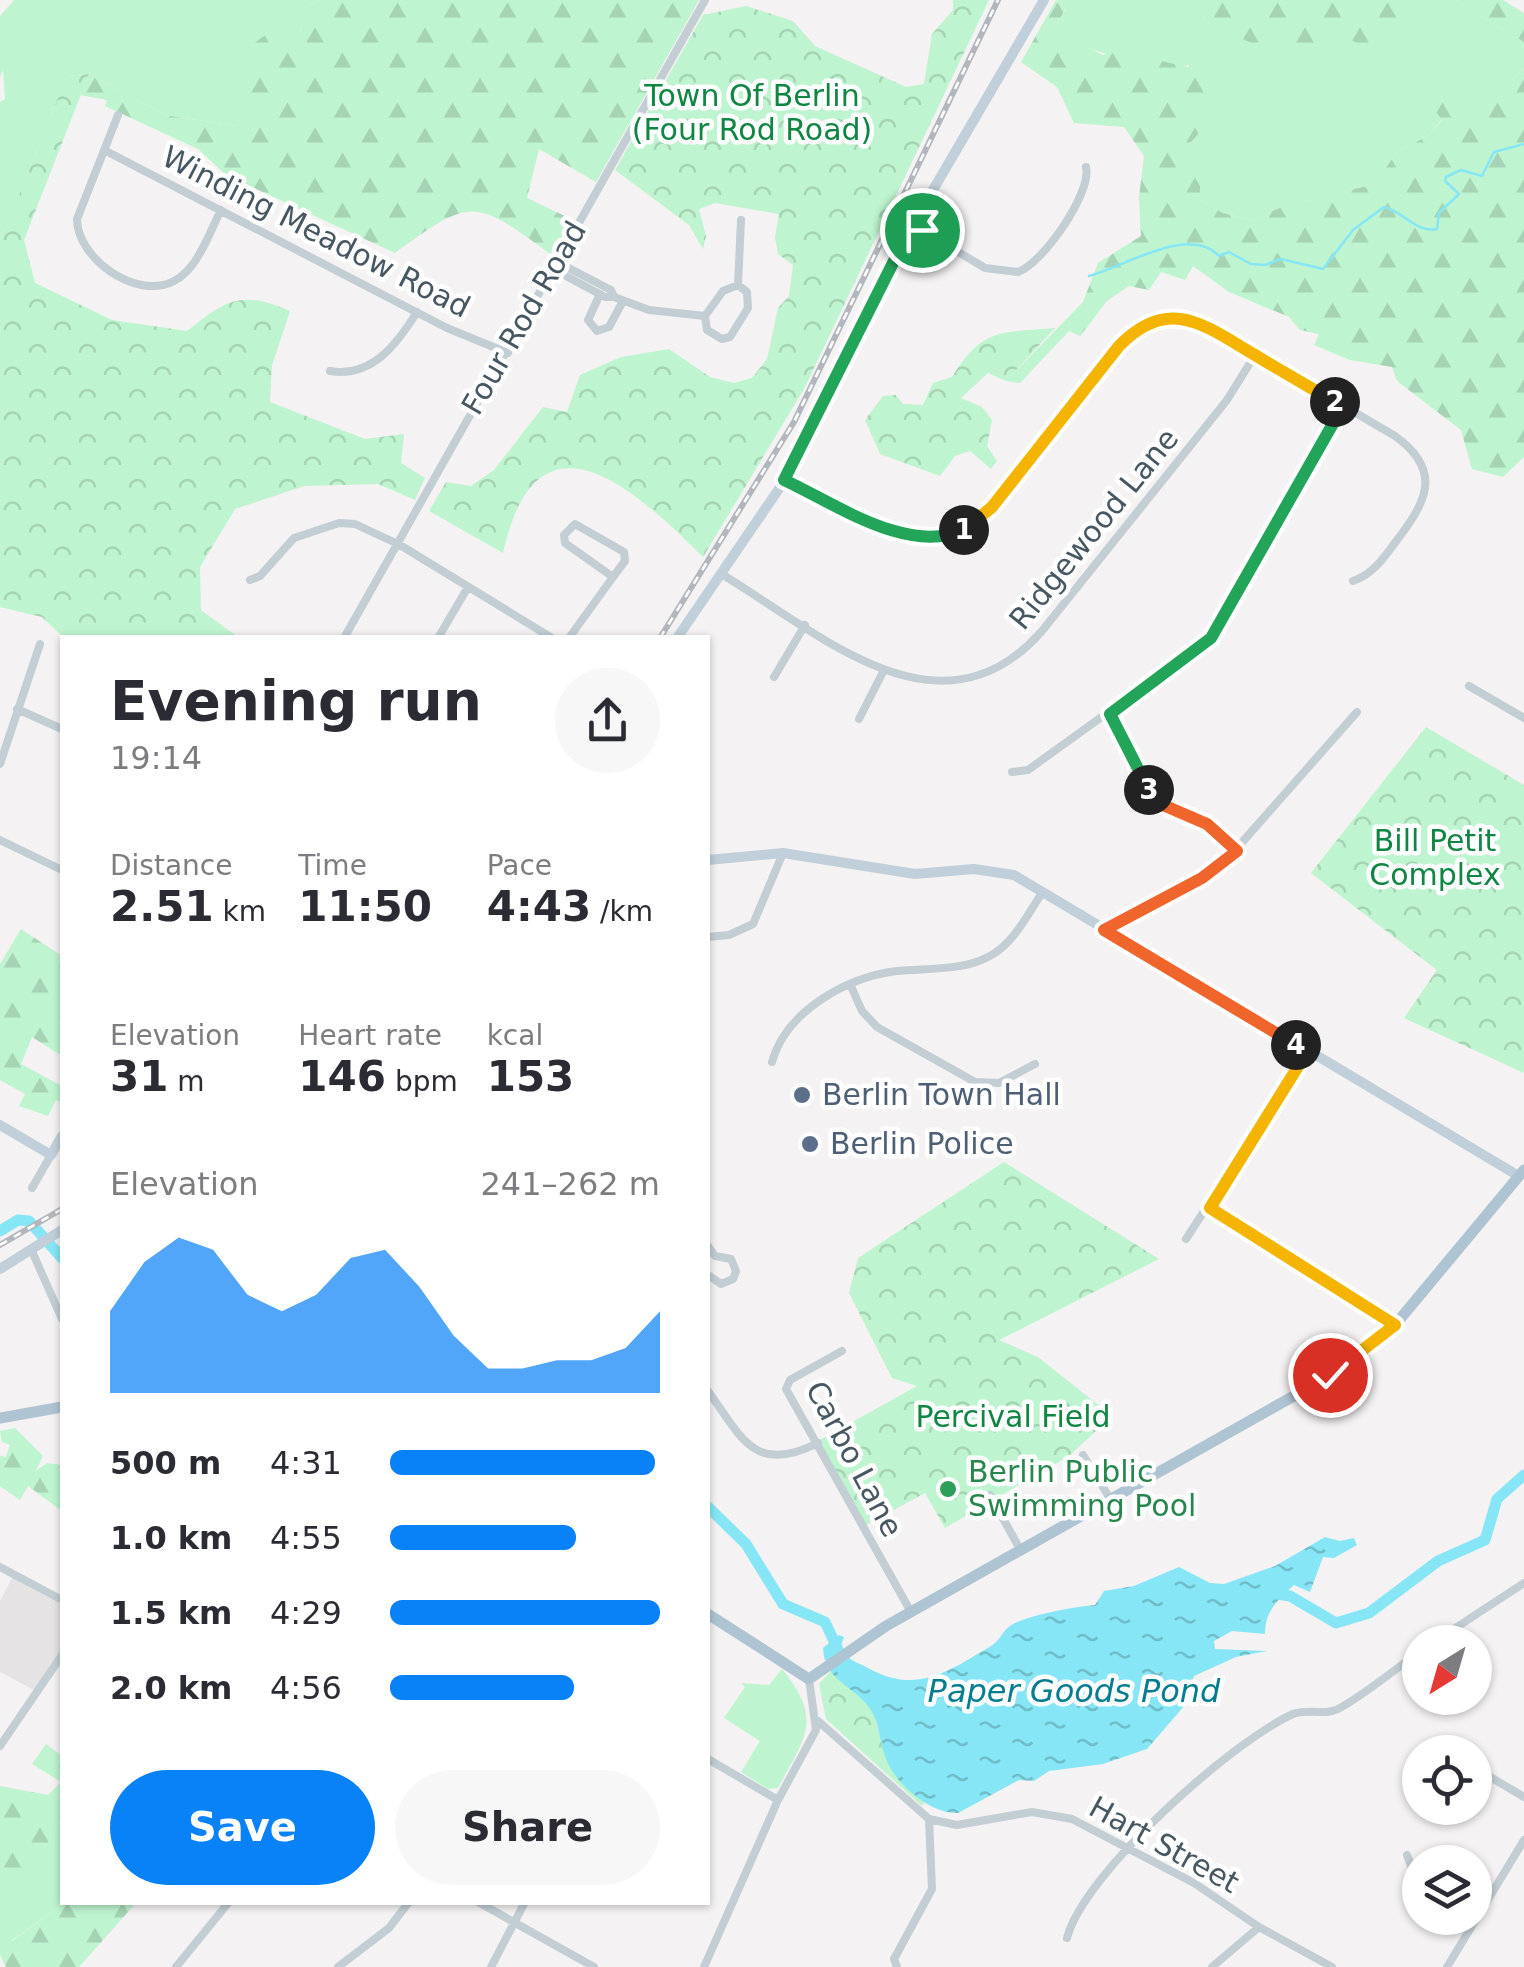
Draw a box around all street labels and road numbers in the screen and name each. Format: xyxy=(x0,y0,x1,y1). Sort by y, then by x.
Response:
street label: Winding Meadow Road xyxy=(156,139,476,325)
street label: Four Rod Road xyxy=(454,215,593,421)
street label: Ridgewood Lane xyxy=(1002,421,1185,636)
street label: Carbo Lane xyxy=(799,1375,910,1543)
street label: Hart Street xyxy=(1083,1789,1245,1900)

